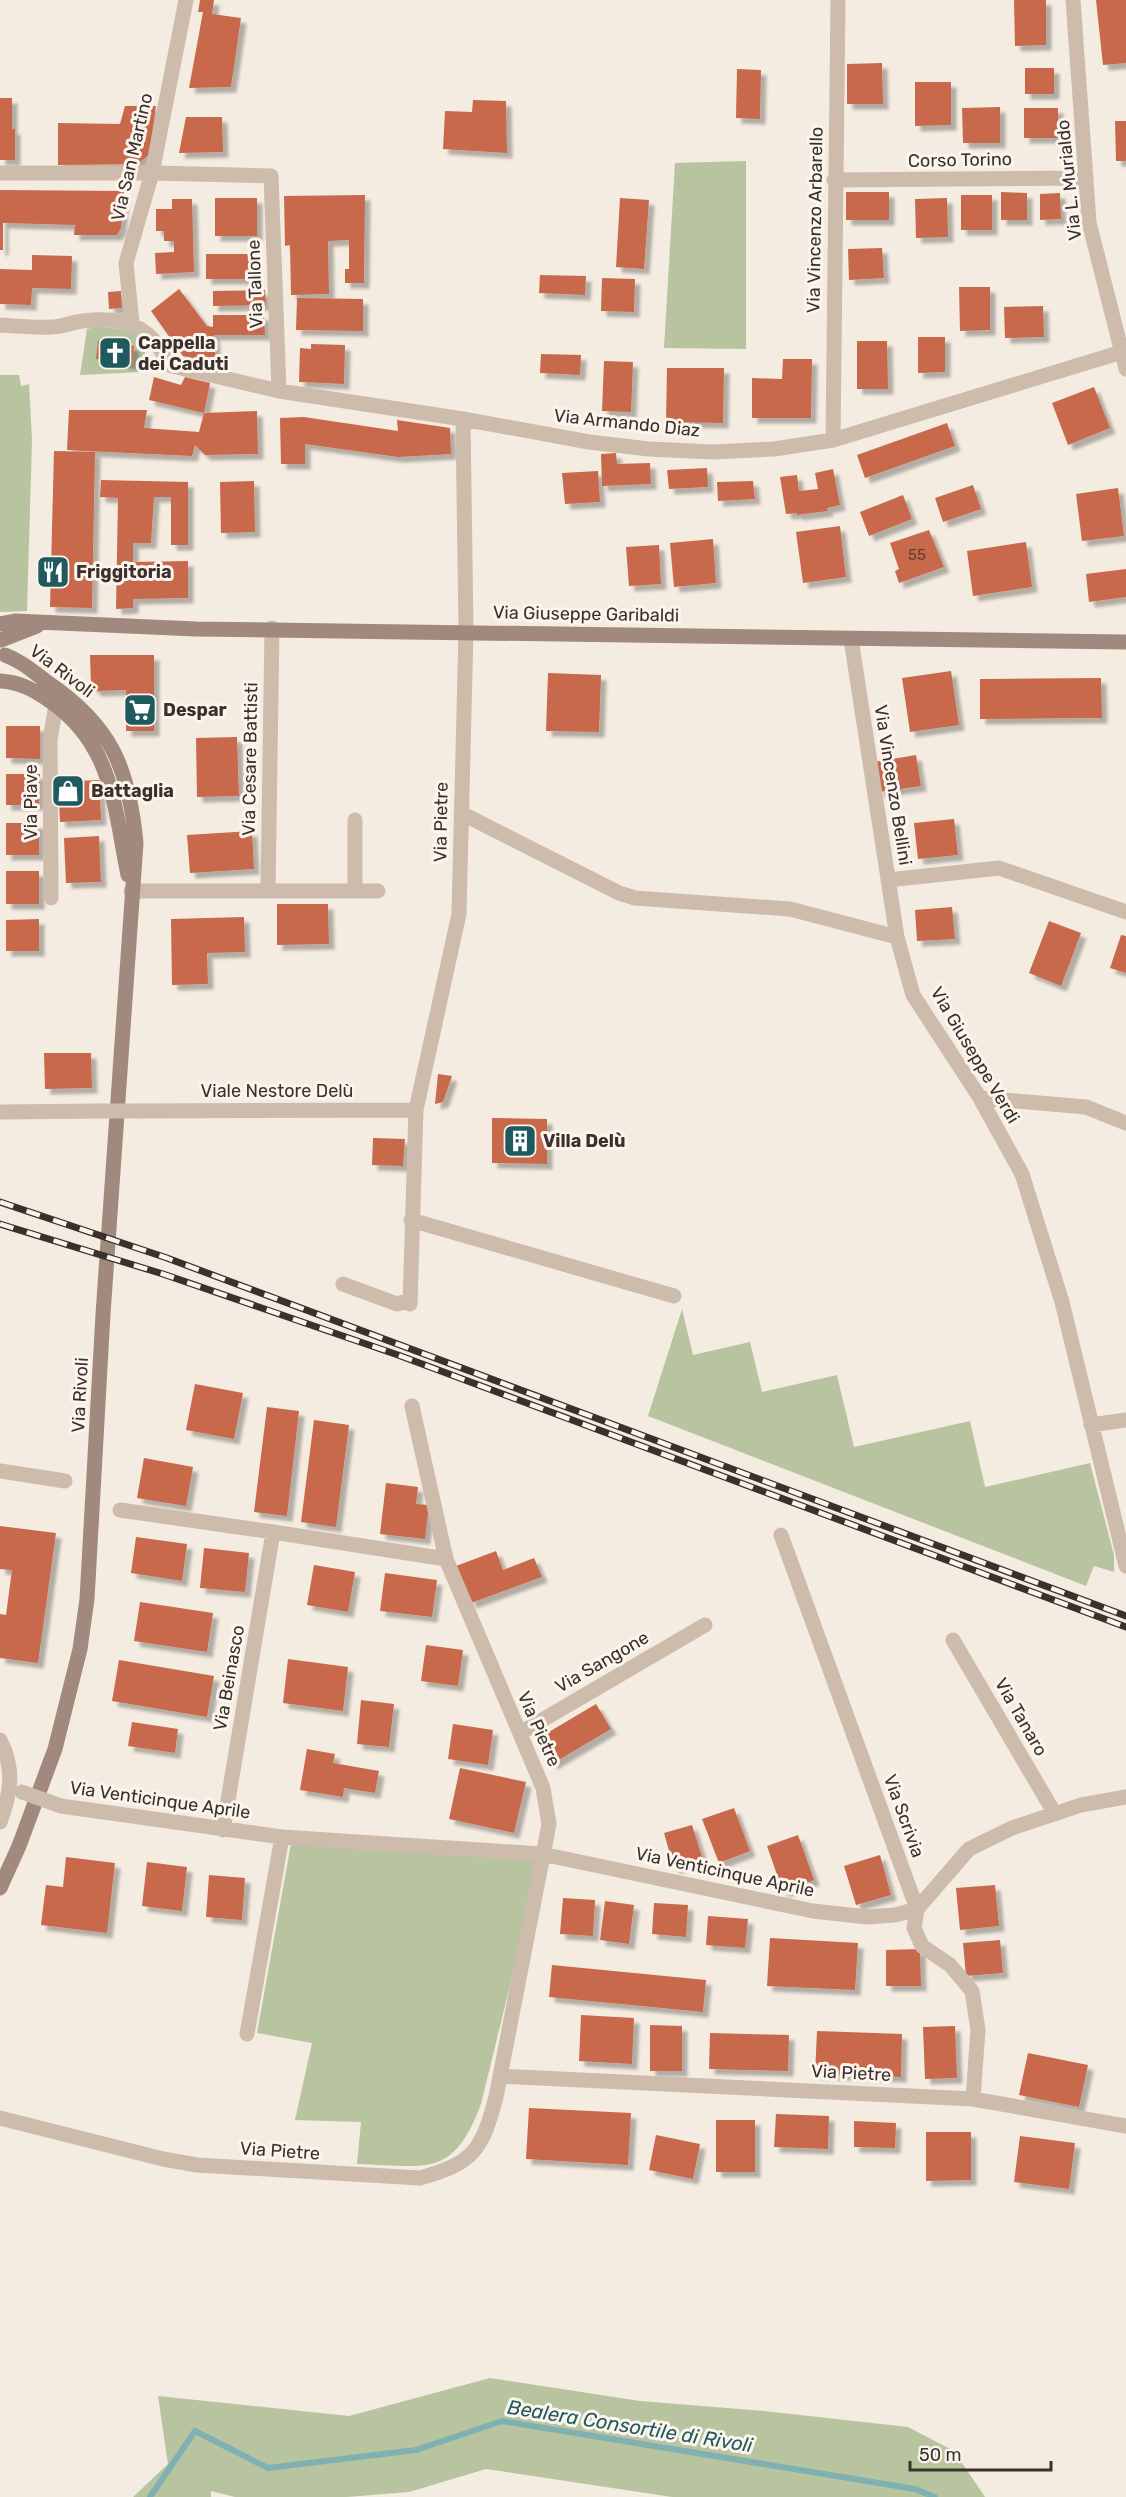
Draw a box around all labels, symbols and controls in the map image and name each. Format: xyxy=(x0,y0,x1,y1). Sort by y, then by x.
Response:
street label: Via San Martino xyxy=(107,91,157,223)
street label: Via L. Murialdo xyxy=(1052,119,1086,241)
street label: Via Vincenzo Arbarello xyxy=(802,127,828,313)
street label: Corso Torino xyxy=(908,148,1012,172)
street label: Via Tallone xyxy=(242,239,268,329)
place label: Cappella dei Caduti xyxy=(138,332,229,375)
church icon: Cappella dei Caduti xyxy=(97,335,133,371)
street label: Via Armando Diaz xyxy=(553,404,701,442)
house number: 55 xyxy=(908,546,926,564)
restaurant icon: Friggitoria xyxy=(35,554,71,590)
place label: Friggitoria xyxy=(76,561,172,583)
street label: Via Giuseppe Garibaldi xyxy=(493,601,679,627)
street label: Via Rivoli xyxy=(25,640,99,702)
street label: Via Cesare Battisti xyxy=(238,682,262,836)
supermarket icon: Despar xyxy=(122,692,158,728)
place label: Despar xyxy=(163,699,227,721)
street label: Via Vincenzo Bellini xyxy=(869,703,917,867)
street label: Via Piave xyxy=(20,764,42,840)
shop icon: Battaglia xyxy=(50,773,86,809)
place label: Battaglia xyxy=(91,780,174,802)
street label: Via Pietre xyxy=(429,782,453,862)
street label: Via Giuseppe Verdi xyxy=(926,983,1024,1127)
street label: Viale Nestore Delù xyxy=(201,1080,353,1102)
building icon: Villa Delù xyxy=(502,1123,538,1159)
place label: Villa Delù xyxy=(543,1130,625,1152)
street label: Via Rivoli xyxy=(67,1357,93,1433)
street label: Via Beinasco xyxy=(209,1623,249,1733)
street label: Via Sangone xyxy=(551,1626,653,1698)
street label: Via Tanaro xyxy=(990,1674,1052,1760)
street label: Via Pietre xyxy=(513,1688,565,1770)
street label: Via Scrivia xyxy=(879,1771,929,1861)
street label: Via Venticinque Aprile xyxy=(68,1776,252,1824)
street label: Via Venticinque Aprile xyxy=(634,1842,816,1902)
street label: Via Pietre xyxy=(810,2060,892,2086)
street label: Via Pietre xyxy=(239,2137,321,2165)
water label: Bealera Consortile di Rivoli xyxy=(506,2395,755,2457)
scale bar xyxy=(910,2434,1051,2472)
text: 50 m xyxy=(919,2444,962,2466)

